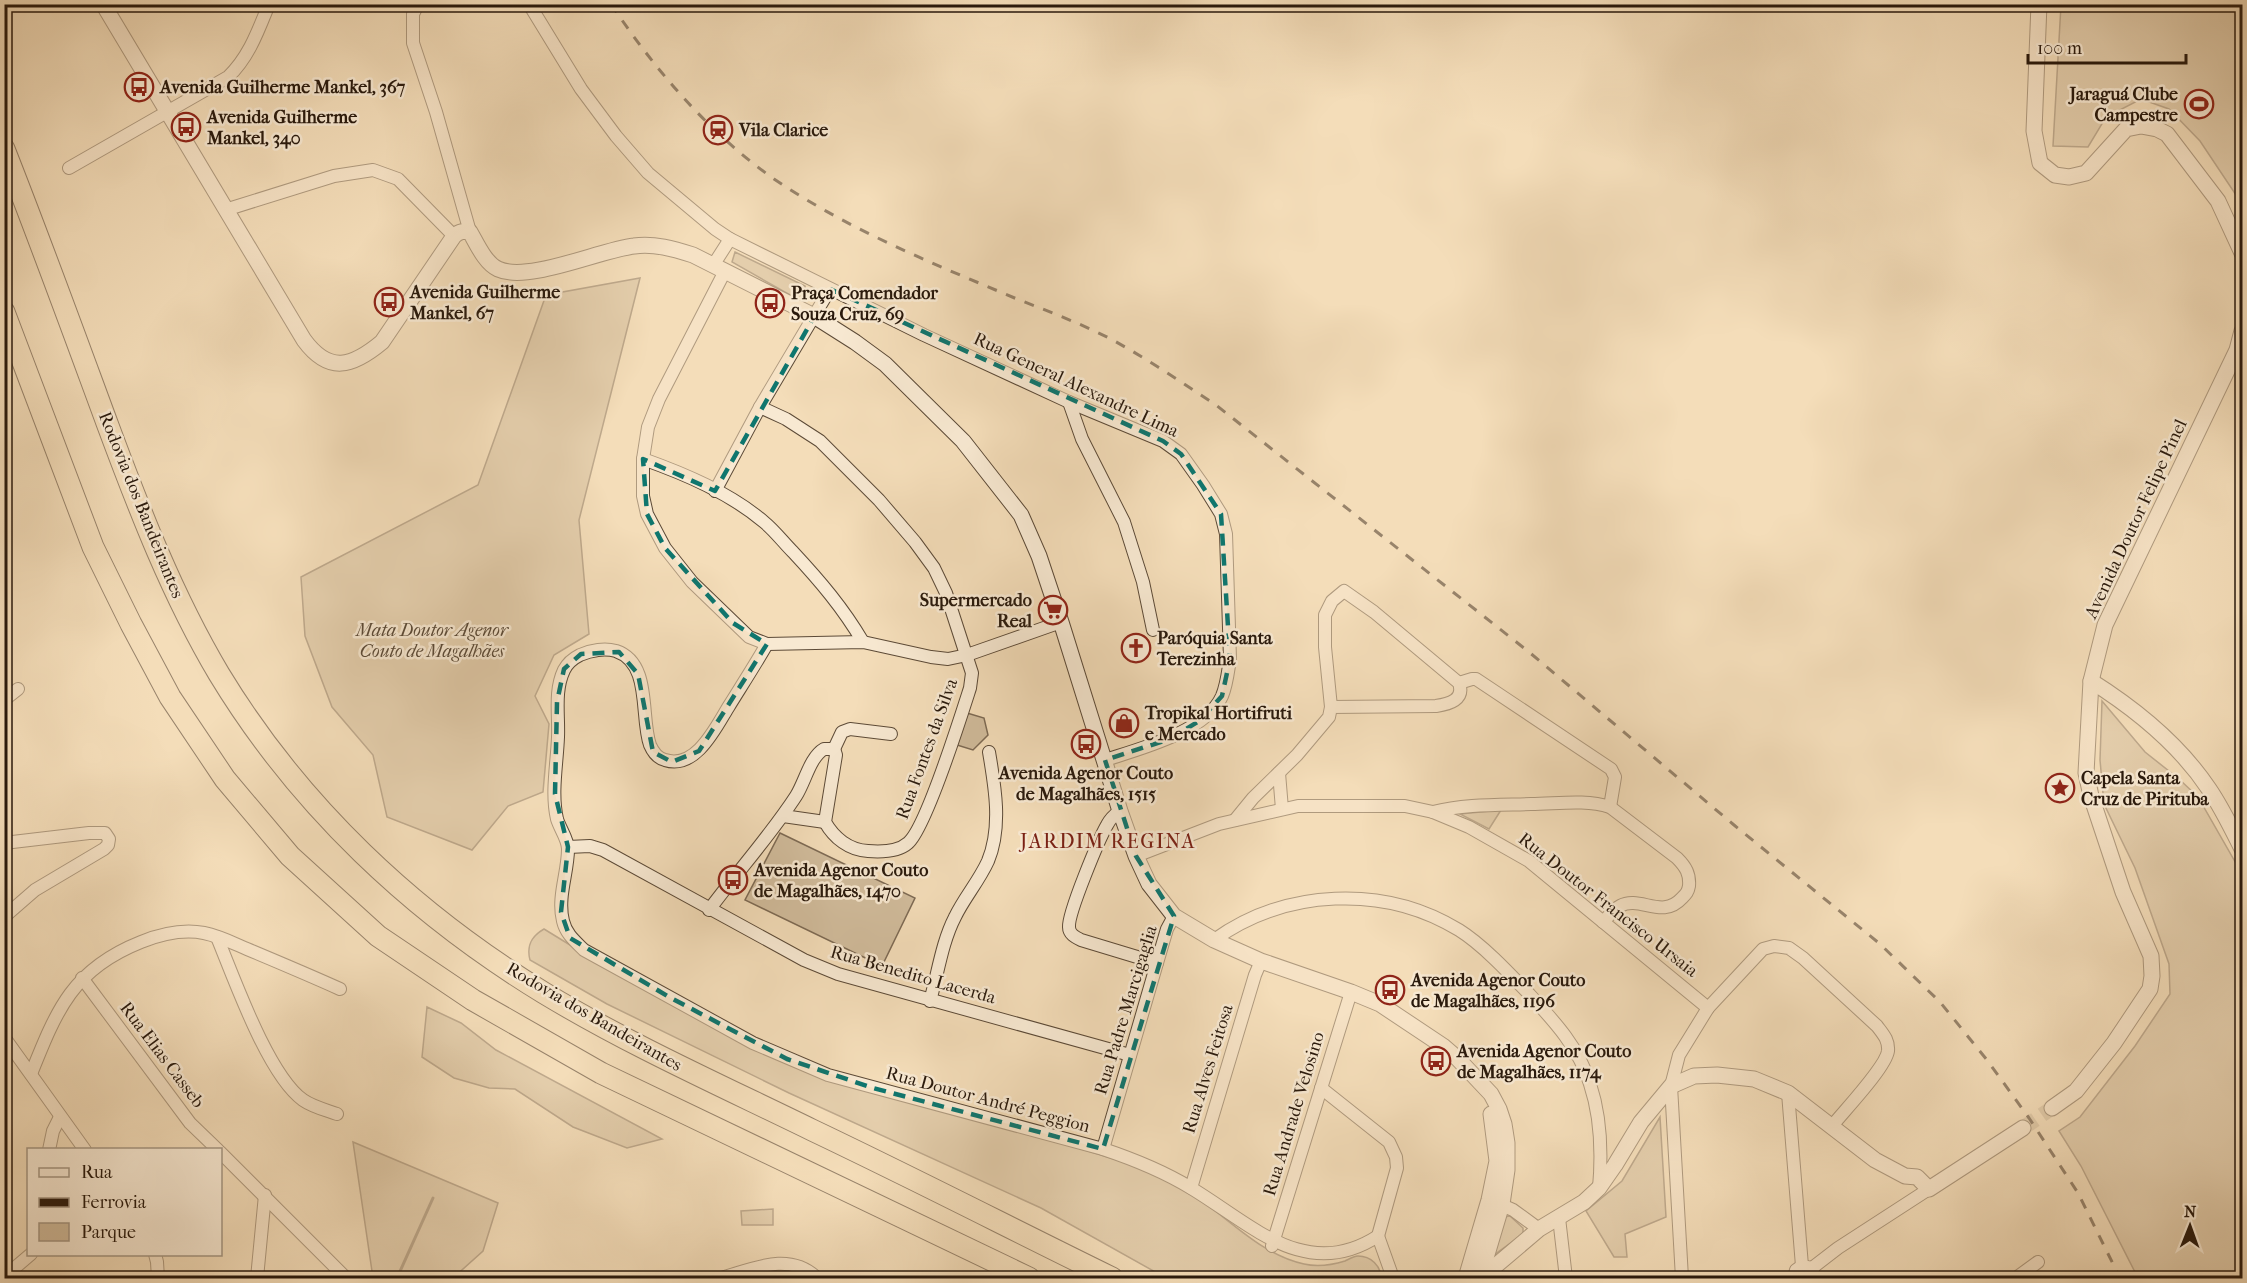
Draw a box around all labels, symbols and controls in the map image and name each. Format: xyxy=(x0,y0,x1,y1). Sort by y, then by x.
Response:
scale bar xyxy=(2028,27,2186,65)
text: 100 m xyxy=(2037,38,2082,59)
bus stop icon: Avenida Guilherme Mankel, 367 xyxy=(123,71,155,103)
place label: Avenida Guilherme Mankel, 367 xyxy=(159,77,406,98)
place label: Jaraguá Clube Campestre xyxy=(2068,84,2178,126)
sports icon: Jaraguá Clube Campestre xyxy=(2183,88,2215,120)
place label: Avenida Guilherme Mankel, 340 xyxy=(206,107,357,149)
bus stop icon: Avenida Guilherme Mankel, 340 xyxy=(170,111,202,143)
station icon: Vila Clarice xyxy=(702,114,734,146)
place label: Vila Clarice xyxy=(738,120,828,141)
place label: Avenida Guilherme Mankel, 67 xyxy=(409,282,560,324)
place label: Praça Comendador Souza Cruz, 69 xyxy=(791,283,938,325)
bus stop icon: Avenida Guilherme Mankel, 67 xyxy=(373,286,405,318)
bus stop icon: Praça Comendador Souza Cruz, 69 xyxy=(754,287,786,319)
street label: Rua General Alexandre Lima xyxy=(970,328,1182,442)
street label: Rodovia dos Bandeirantes xyxy=(94,409,188,602)
street label: Avenida Doutor Felipe Pinel xyxy=(2080,416,2192,623)
place label: Supermercado Real xyxy=(920,590,1033,632)
supermarket icon: Supermercado Real xyxy=(1037,594,1069,626)
park label: Mata Doutor Agenor Couto de Magalhães xyxy=(354,620,510,662)
place label: Paróquia Santa Terezinha xyxy=(1156,628,1273,670)
church icon: Paróquia Santa Terezinha xyxy=(1120,632,1152,664)
street label: Rua Fontes da Silva xyxy=(892,675,962,822)
place label: Tropikal Hortifruti e Mercado xyxy=(1144,703,1293,745)
shop icon: Tropikal Hortifruti e Mercado xyxy=(1108,707,1140,739)
bus stop icon: Avenida Agenor Couto de Magalhães, 1515 xyxy=(1070,728,1102,760)
place label: Avenida Agenor Couto de Magalhães, 1515 xyxy=(998,763,1173,805)
place label: Capela Santa Cruz de Pirituba xyxy=(2081,768,2209,810)
place icon: Capela Santa Cruz de Pirituba xyxy=(2044,772,2076,804)
street label: Rua Doutor Francisco Ursaia xyxy=(1514,828,1702,982)
district label: JARDIM REGINA xyxy=(1018,830,1196,853)
place label: Avenida Agenor Couto de Magalhães, 1470 xyxy=(753,860,928,902)
bus stop icon: Avenida Agenor Couto de Magalhães, 1470 xyxy=(717,864,749,896)
street label: Rua Padre Marcigaglia xyxy=(1090,922,1162,1097)
street label: Rua Benedito Lacerda xyxy=(828,941,999,1009)
street label: Rodovia dos Bandeirantes xyxy=(502,958,686,1076)
place label: Avenida Agenor Couto de Magalhães, 1196 xyxy=(1410,970,1585,1012)
bus stop icon: Avenida Agenor Couto de Magalhães, 1196 xyxy=(1374,974,1406,1006)
street label: Rua Elias Casseb xyxy=(115,998,209,1112)
street label: Rua Alves Feitosa xyxy=(1178,1001,1238,1136)
street label: Rua Andrade Velosino xyxy=(1259,1029,1329,1199)
place label: Avenida Agenor Couto de Magalhães, 1174 xyxy=(1456,1041,1631,1083)
bus stop icon: Avenida Agenor Couto de Magalhães, 1174 xyxy=(1420,1045,1452,1077)
street label: Rua Doutor André Peggion xyxy=(884,1063,1093,1138)
legend xyxy=(27,1148,222,1256)
text: Rua xyxy=(81,1162,113,1183)
text: Ferrovia xyxy=(81,1192,147,1213)
north arrow xyxy=(2160,1196,2220,1256)
text: N xyxy=(2184,1202,2197,1221)
text: Parque xyxy=(81,1222,136,1243)

